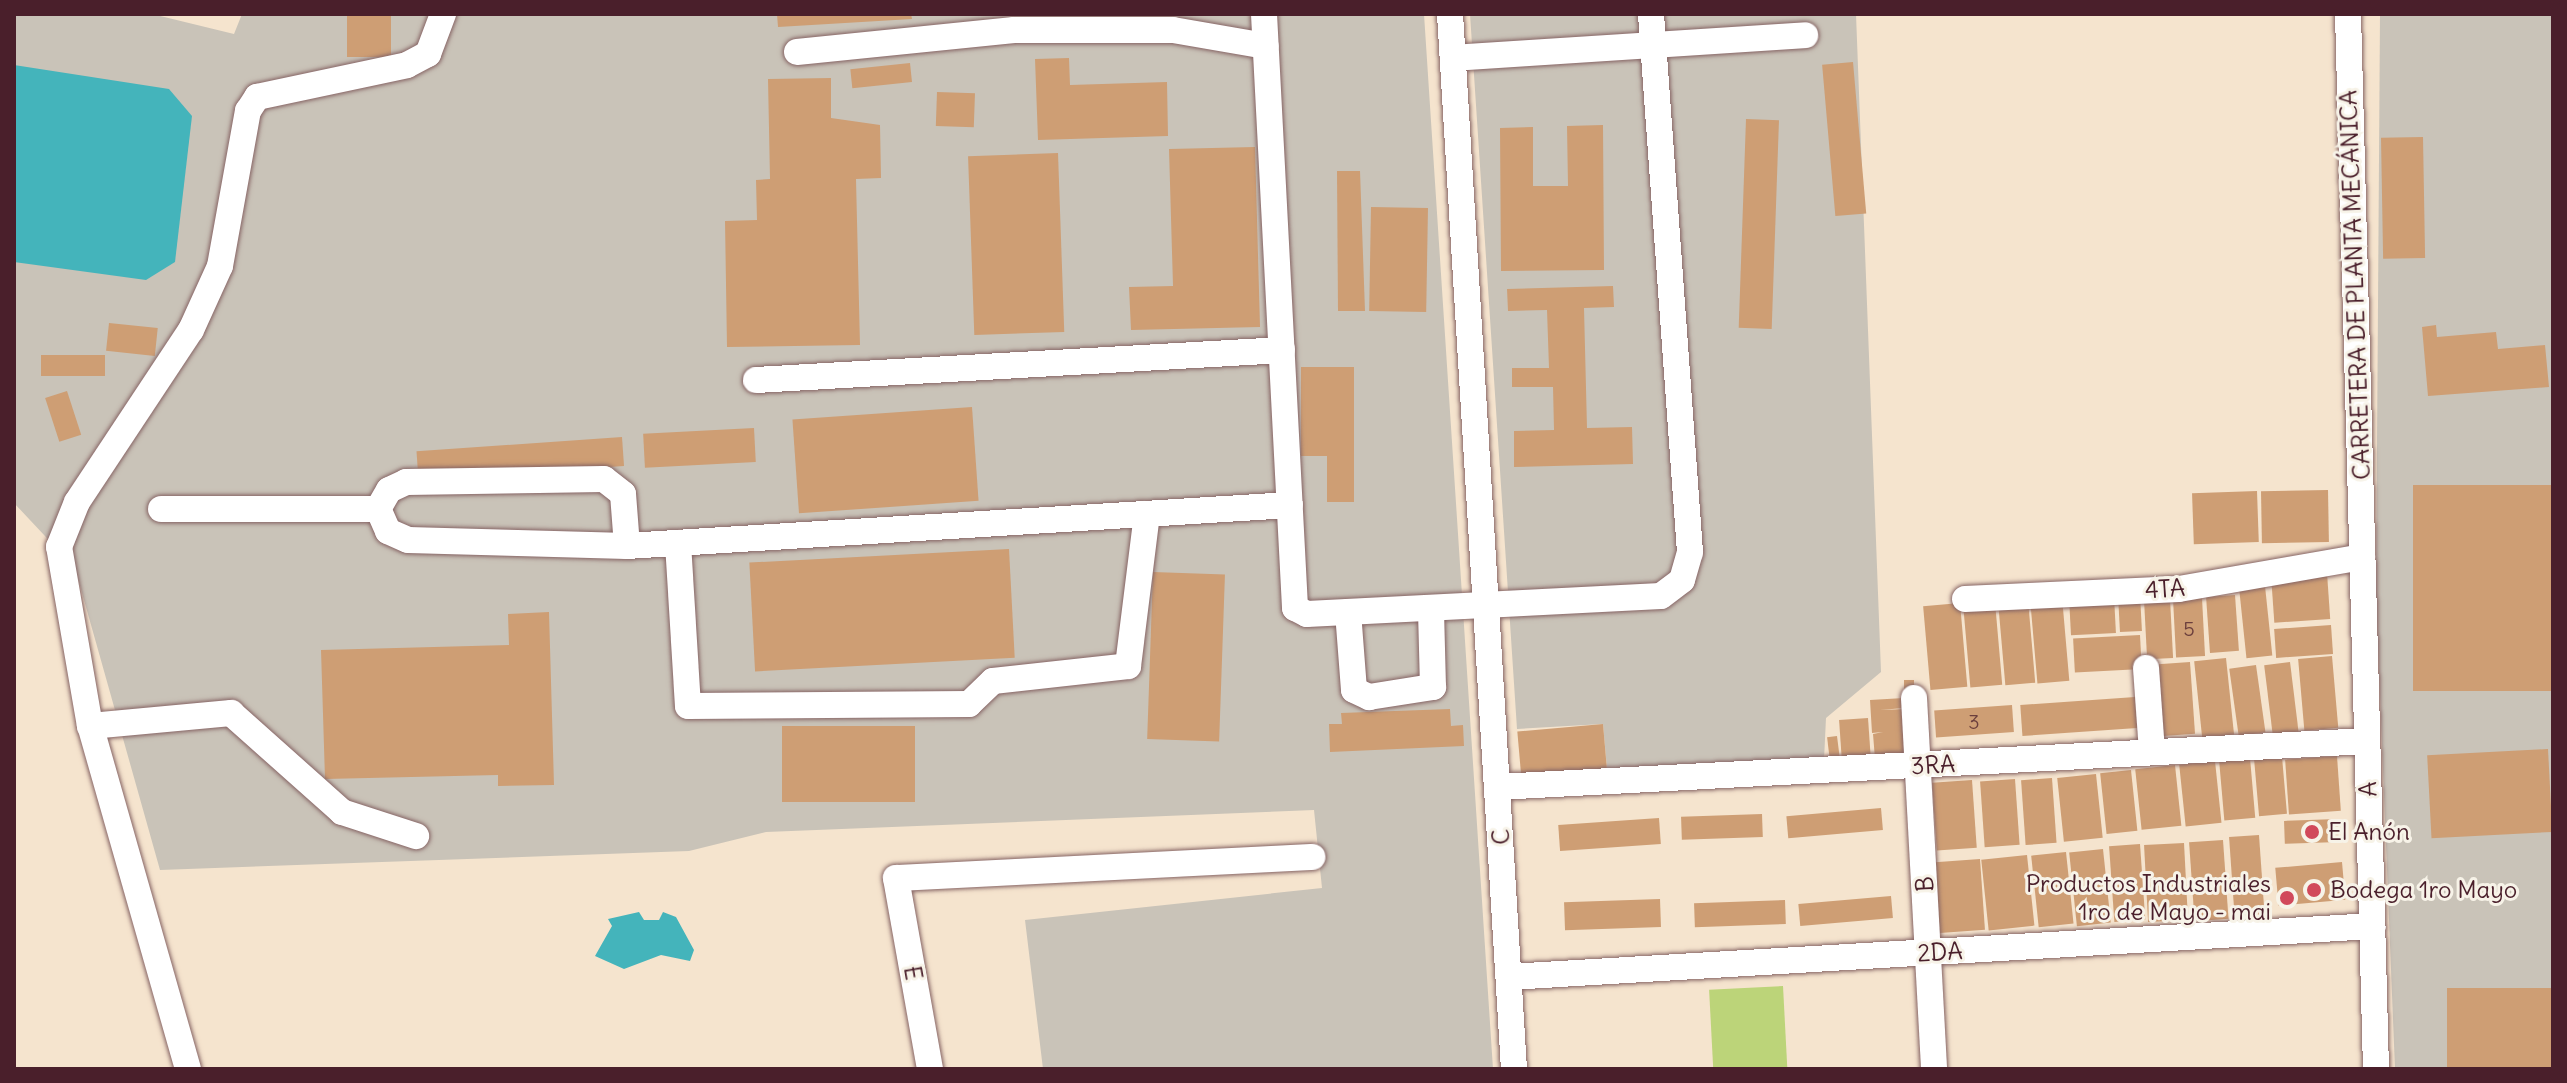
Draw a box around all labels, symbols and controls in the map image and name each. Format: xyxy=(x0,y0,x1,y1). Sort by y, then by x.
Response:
street label: CARRETERA DE PLANTA MECÁNICA xyxy=(2334,90,2376,480)
street label: 4TA xyxy=(2144,573,2186,605)
house number: 5 xyxy=(2183,616,2195,640)
house number: 3 xyxy=(1968,709,1980,733)
street label: 3RA xyxy=(1910,749,1956,781)
street label: A xyxy=(2353,781,2383,797)
place label: El Anón xyxy=(2328,818,2410,846)
marker: El Anón xyxy=(2303,823,2321,841)
street label: C xyxy=(1486,828,1516,846)
place label: Productos Industriales 1ro de Mayo - mai xyxy=(2026,870,2271,926)
street label: B xyxy=(1910,875,1940,893)
place label: Bodega 1ro Mayo xyxy=(2330,876,2517,904)
marker: Bodega 1ro Mayo xyxy=(2305,881,2323,899)
marker: Productos Industriales 1ro de Mayo - mai xyxy=(2278,889,2296,907)
street label: 2DA xyxy=(1916,936,1964,968)
street label: E xyxy=(898,964,928,982)

